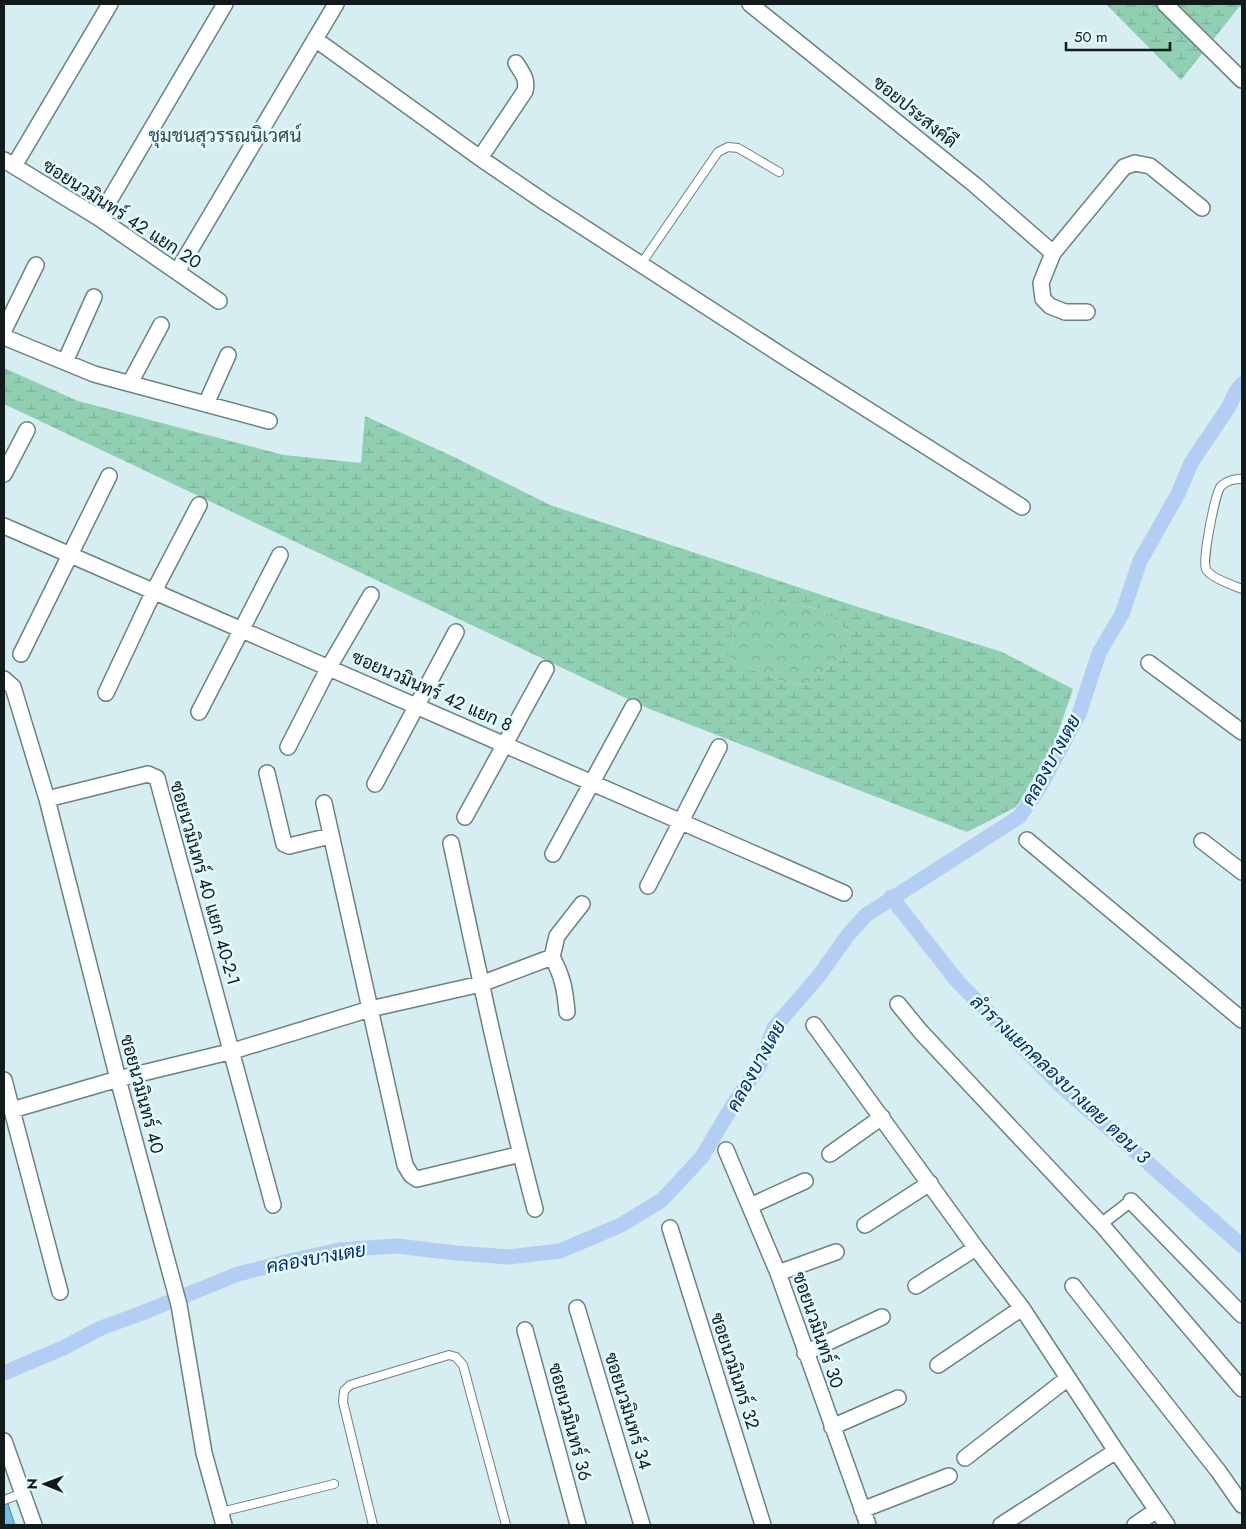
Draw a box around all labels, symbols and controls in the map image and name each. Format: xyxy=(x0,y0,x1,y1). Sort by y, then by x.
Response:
scale bar xyxy=(1066,20,1170,52)
text: 50 m xyxy=(1074,26,1108,48)
street label: ซอยประสงค์ดี xyxy=(867,70,963,154)
district label: ชุมชนสุวรรณนิเวศน์ xyxy=(149,122,302,149)
street label: ซอยนวมินทร์ 42 แยก 20 xyxy=(37,153,207,275)
street label: ซอยนวมินทร์ 42 แยก 8 xyxy=(347,644,517,738)
water label: คลองบางเตย xyxy=(1015,709,1087,811)
street label: ซอยนวมินทร์ 40 แยก 40-2-1 xyxy=(163,778,247,988)
water label: ลำรางแยกคลองบางเตย ตอน 3 xyxy=(964,988,1157,1170)
water label: คลองบางเตย xyxy=(720,1015,792,1117)
street label: ซอยนวมินทร์ 40 xyxy=(114,1032,170,1157)
water label: คลองบางเตย xyxy=(264,1236,368,1280)
street label: ซอยนวมินทร์ 30 xyxy=(786,1268,850,1392)
street label: ซอยนวมินทร์ 32 xyxy=(704,1309,766,1433)
street label: ซอยนวมินทร์ 34 xyxy=(598,1349,658,1473)
street label: ซอยนวมินทร์ 36 xyxy=(542,1360,598,1484)
north arrow xyxy=(20,1459,70,1509)
text: N xyxy=(22,1478,42,1490)

